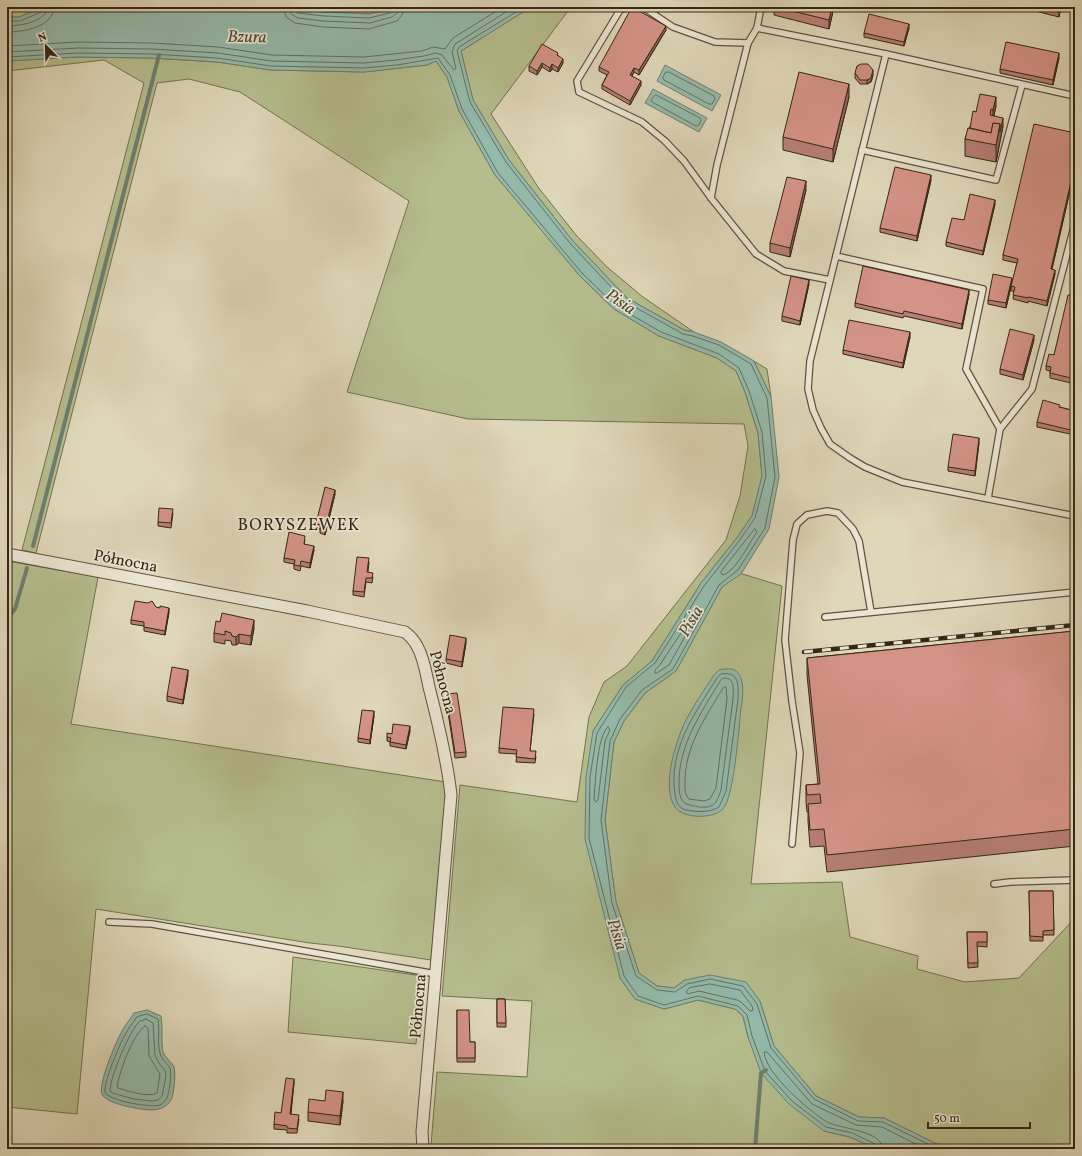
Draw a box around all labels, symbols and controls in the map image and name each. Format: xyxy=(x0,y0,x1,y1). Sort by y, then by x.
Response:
north arrow xyxy=(26,26,66,66)
water label: Bzura xyxy=(227,26,267,49)
text: N xyxy=(36,30,49,47)
water label: Pisia xyxy=(600,284,640,321)
district label: BORYSZEWEK xyxy=(238,514,360,537)
street label: Północna xyxy=(92,545,160,579)
water label: Pisia xyxy=(673,602,709,641)
street label: Północna xyxy=(423,648,461,717)
water label: Pisia xyxy=(601,916,632,953)
street label: Północna xyxy=(405,973,433,1039)
scale bar xyxy=(928,1104,1030,1130)
text: 50 m xyxy=(934,1111,960,1127)

